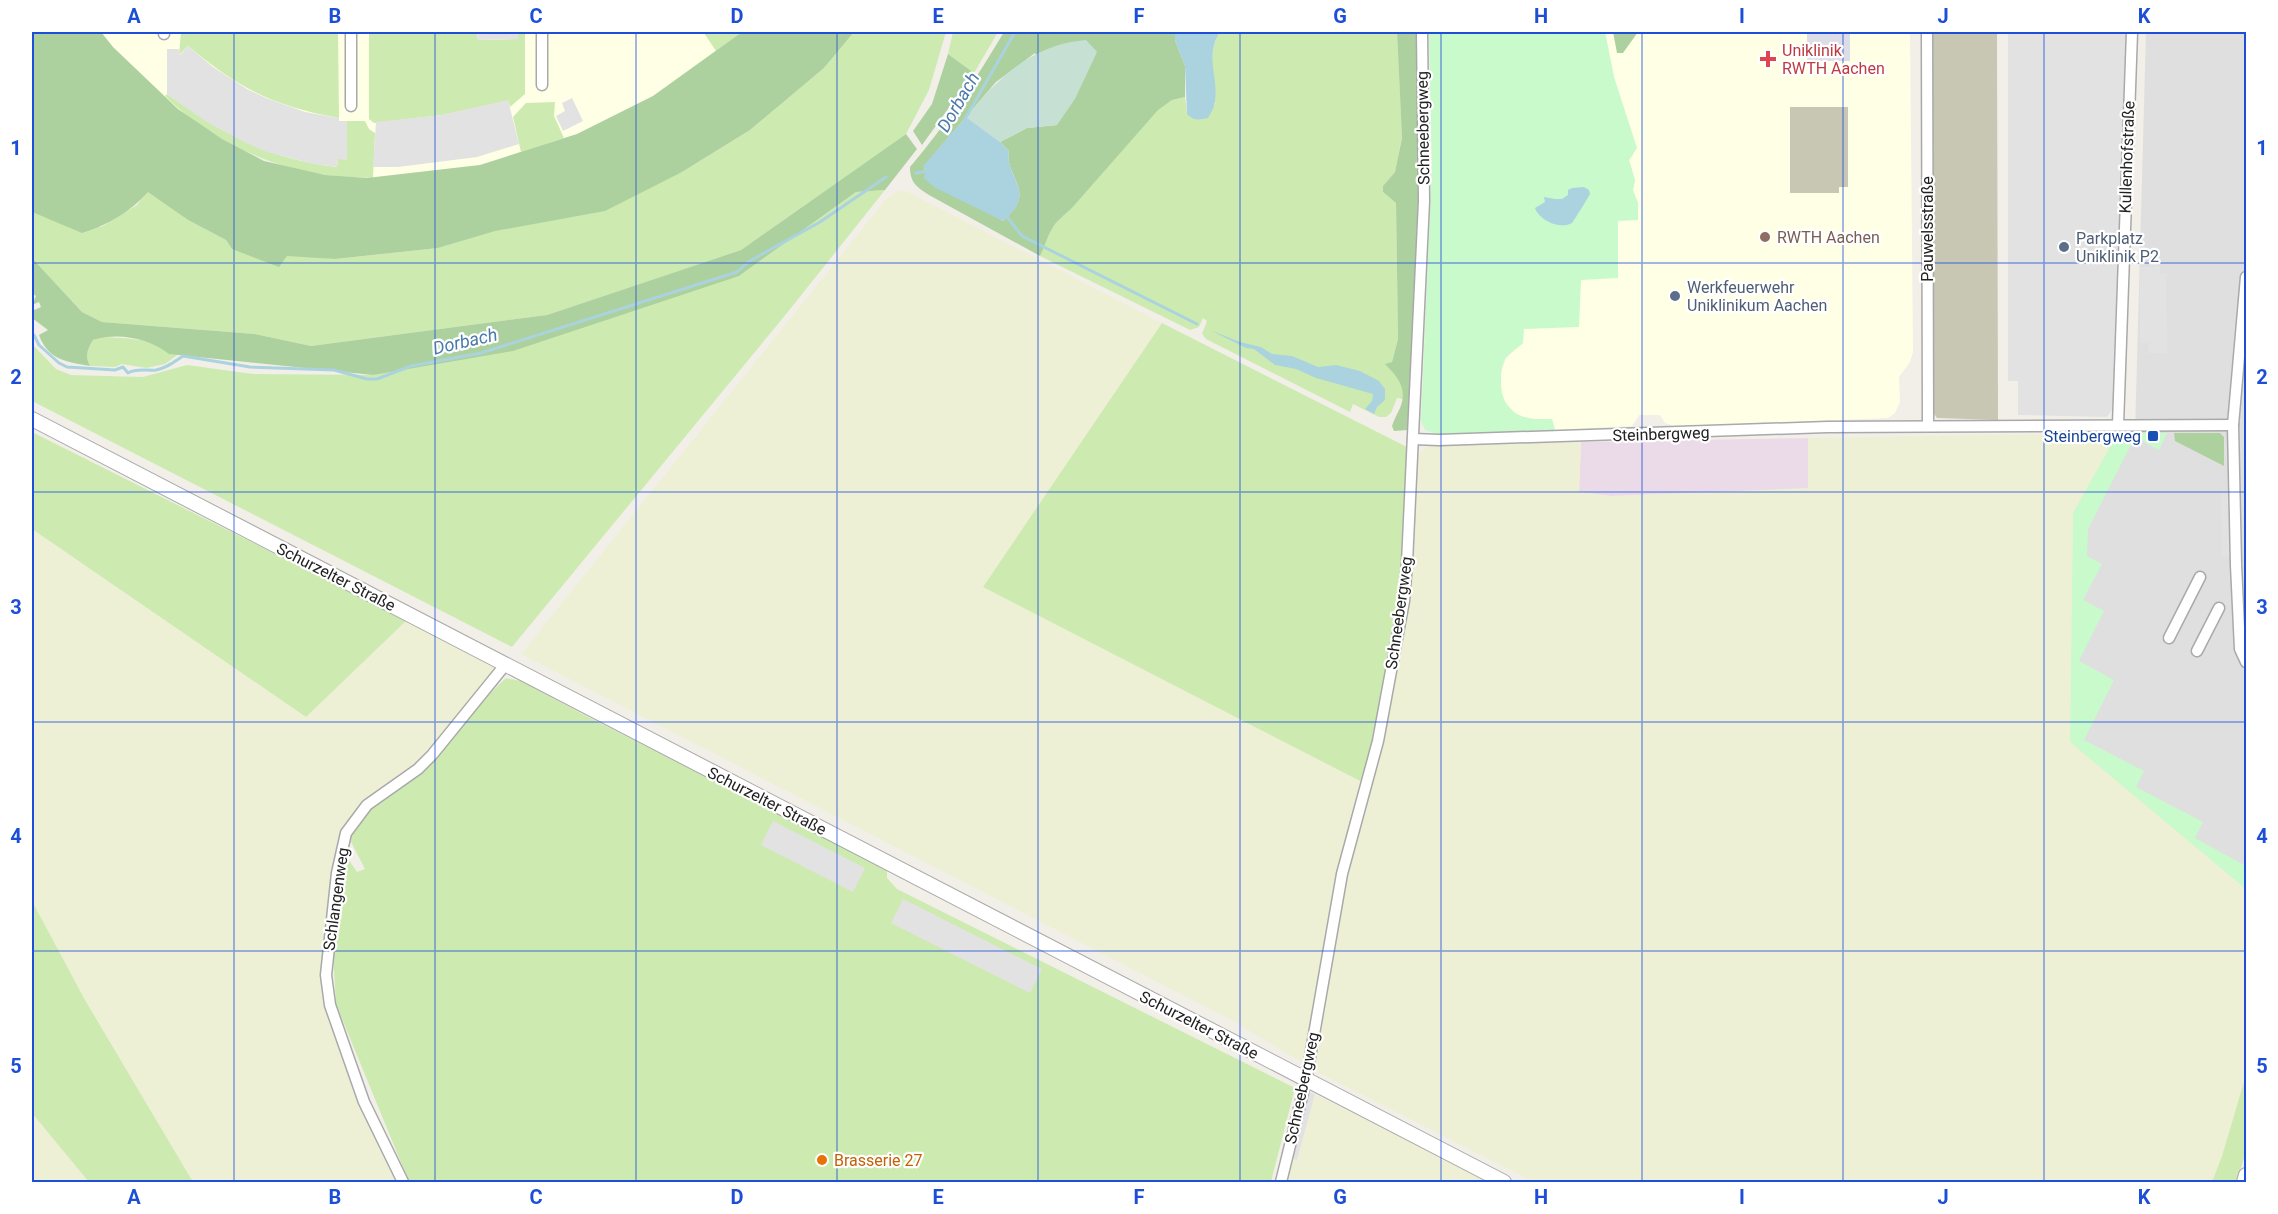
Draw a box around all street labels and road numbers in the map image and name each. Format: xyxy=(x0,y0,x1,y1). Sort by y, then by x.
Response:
street label: Schneebergweg xyxy=(1413,71,1433,185)
street label: Kullenhofstraße xyxy=(2116,100,2138,214)
street label: Pauwelsstraße xyxy=(1918,176,1937,282)
street label: Steinbergweg xyxy=(1612,423,1710,445)
street label: Schurzelter Straße xyxy=(273,539,399,615)
street label: Schneebergweg xyxy=(1382,555,1416,671)
street label: Schurzelter Straße xyxy=(704,763,830,839)
street label: Schlangenweg xyxy=(319,846,353,952)
street label: Schurzelter Straße xyxy=(1136,987,1262,1063)
street label: Schneebergweg xyxy=(1281,1030,1323,1146)

